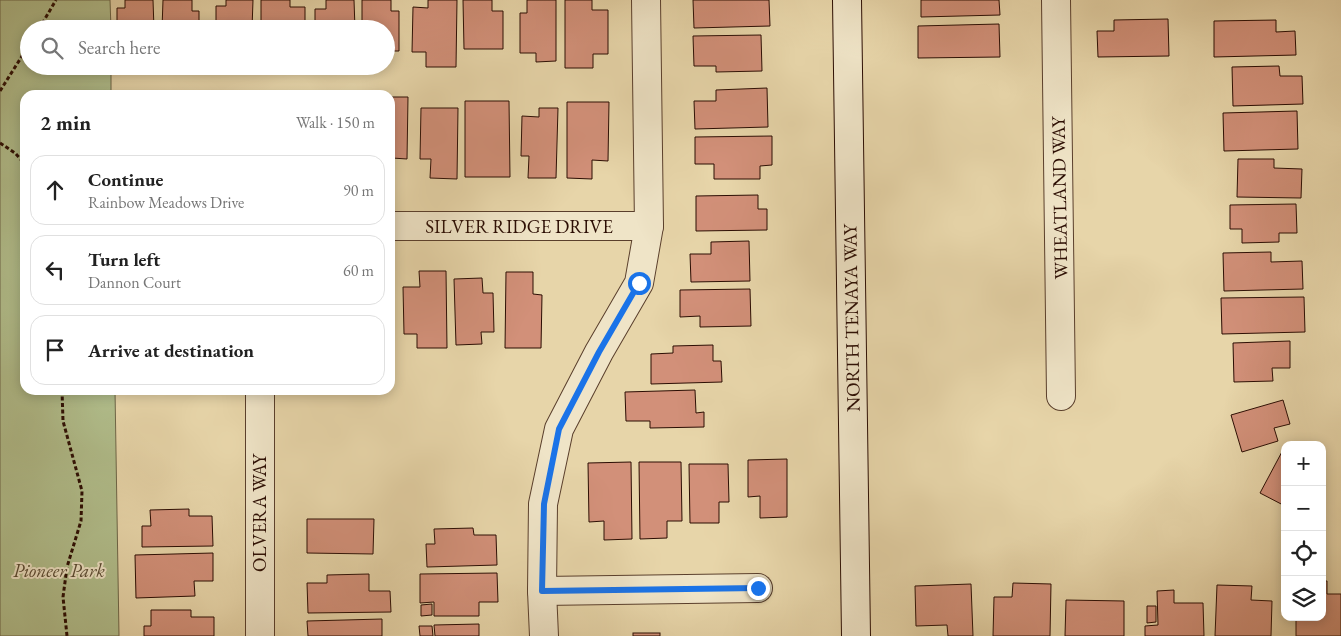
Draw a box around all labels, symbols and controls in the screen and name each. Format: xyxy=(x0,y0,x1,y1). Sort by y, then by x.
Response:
search box xyxy=(20,20,395,75)
icon: search xyxy=(38,34,66,62)
text: Search here xyxy=(78,35,160,60)
text: 2 min xyxy=(40,109,91,136)
text: Walk · 150 m xyxy=(296,112,375,133)
street label: WHEATLAND WAY xyxy=(1046,115,1073,280)
text: Continue xyxy=(88,167,163,192)
icon: ahead xyxy=(41,176,69,204)
text: 90 m xyxy=(343,180,374,201)
text: Rainbow Meadows Drive xyxy=(88,192,244,213)
street label: SILVER RIDGE DRIVE xyxy=(425,214,613,239)
street label: NORTH TENAYA WAY xyxy=(837,223,866,412)
text: Turn left xyxy=(88,247,160,272)
icon: left xyxy=(41,256,69,284)
text: 60 m xyxy=(343,260,374,281)
text: Dannon Court xyxy=(88,272,181,293)
route start xyxy=(628,272,651,295)
icon: arrive xyxy=(41,336,69,364)
text: Arrive at destination xyxy=(88,338,254,363)
map controls xyxy=(1281,441,1326,621)
button: + xyxy=(1281,441,1326,486)
street label: OLVERA WAY xyxy=(247,453,272,572)
button: − xyxy=(1281,486,1326,531)
button: locate xyxy=(1281,531,1326,576)
park label: Pioneer Park xyxy=(13,558,105,583)
button: layers xyxy=(1281,576,1326,621)
route end xyxy=(747,577,770,600)

